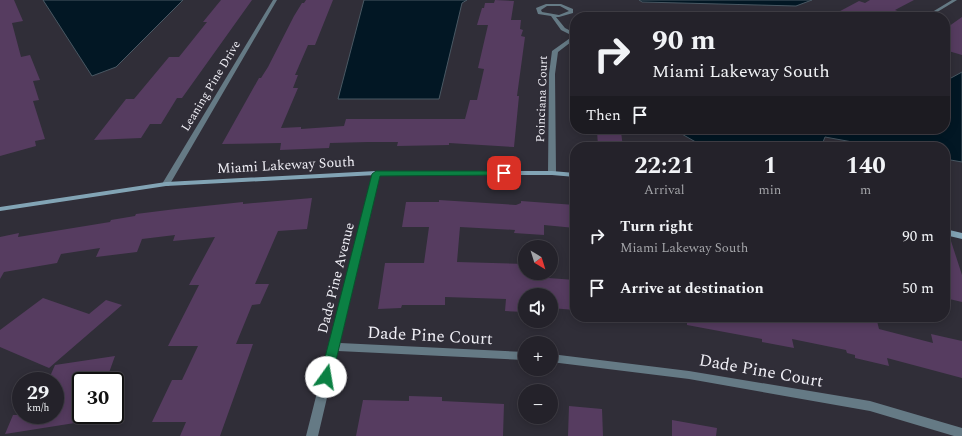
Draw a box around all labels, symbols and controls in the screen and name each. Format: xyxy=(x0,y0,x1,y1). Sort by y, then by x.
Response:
text: 90 m xyxy=(652,19,716,62)
icon: right xyxy=(586,28,638,80)
street label: Leaning Pine Drive xyxy=(176,37,246,135)
street label: Poinciana Court xyxy=(531,55,553,143)
text: Miami Lakeway South xyxy=(652,58,830,85)
text: Then xyxy=(586,104,621,127)
icon: arrive xyxy=(629,104,651,126)
text: 22:21 xyxy=(634,148,694,184)
text: 1 xyxy=(763,148,777,184)
text: 140 xyxy=(845,148,886,184)
street label: Miami Lakeway South xyxy=(216,151,356,179)
pin xyxy=(487,156,521,190)
icon: arrive xyxy=(493,162,515,184)
text: Arrival xyxy=(644,180,685,200)
text: min xyxy=(759,180,781,200)
text: m xyxy=(860,180,871,200)
text: Turn right xyxy=(620,215,693,238)
street label: Dade Pine Avenue xyxy=(312,220,360,336)
icon: right xyxy=(586,225,608,247)
text: 90 m xyxy=(902,225,934,248)
text: Miami Lakeway South xyxy=(620,238,748,258)
north arrow xyxy=(518,240,558,280)
map controls xyxy=(518,240,558,424)
icon: arrive xyxy=(586,277,608,299)
text: Arrive at destination xyxy=(620,277,764,300)
text: 50 m xyxy=(902,277,934,300)
button: sound xyxy=(518,288,558,328)
street label: Dade Pine Court xyxy=(366,320,494,352)
button: + xyxy=(518,336,558,376)
street label: Dade Pine Court xyxy=(697,347,825,395)
position arrow xyxy=(305,356,347,398)
speed limit sign: 30 xyxy=(72,372,124,424)
text: 29 xyxy=(27,378,49,408)
button: − xyxy=(518,384,558,424)
text: km/h xyxy=(27,400,49,416)

